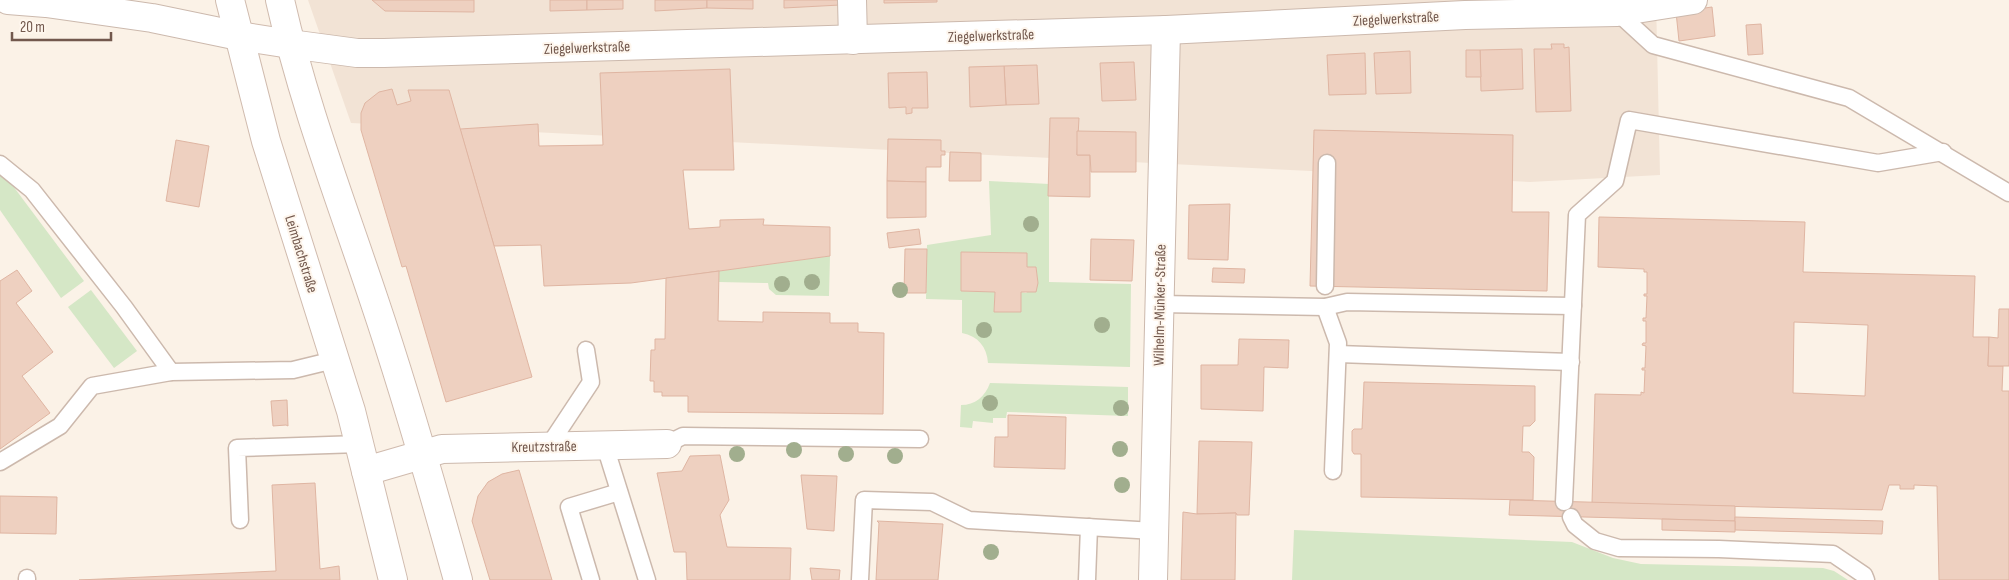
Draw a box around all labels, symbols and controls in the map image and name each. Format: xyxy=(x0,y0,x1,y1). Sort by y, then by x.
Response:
street label: Ziegelwerkstraße xyxy=(1352,7,1440,31)
scale bar xyxy=(12,10,111,42)
text: 20 m xyxy=(20,18,45,37)
street label: Ziegelwerkstraße xyxy=(948,25,1034,47)
street label: Ziegelwerkstraße xyxy=(544,37,630,59)
street label: Leimbachstraße xyxy=(280,213,322,295)
street label: Wilhelm-Münker-Straße xyxy=(1149,244,1171,366)
street label: Kreutzstraße xyxy=(511,437,577,457)

